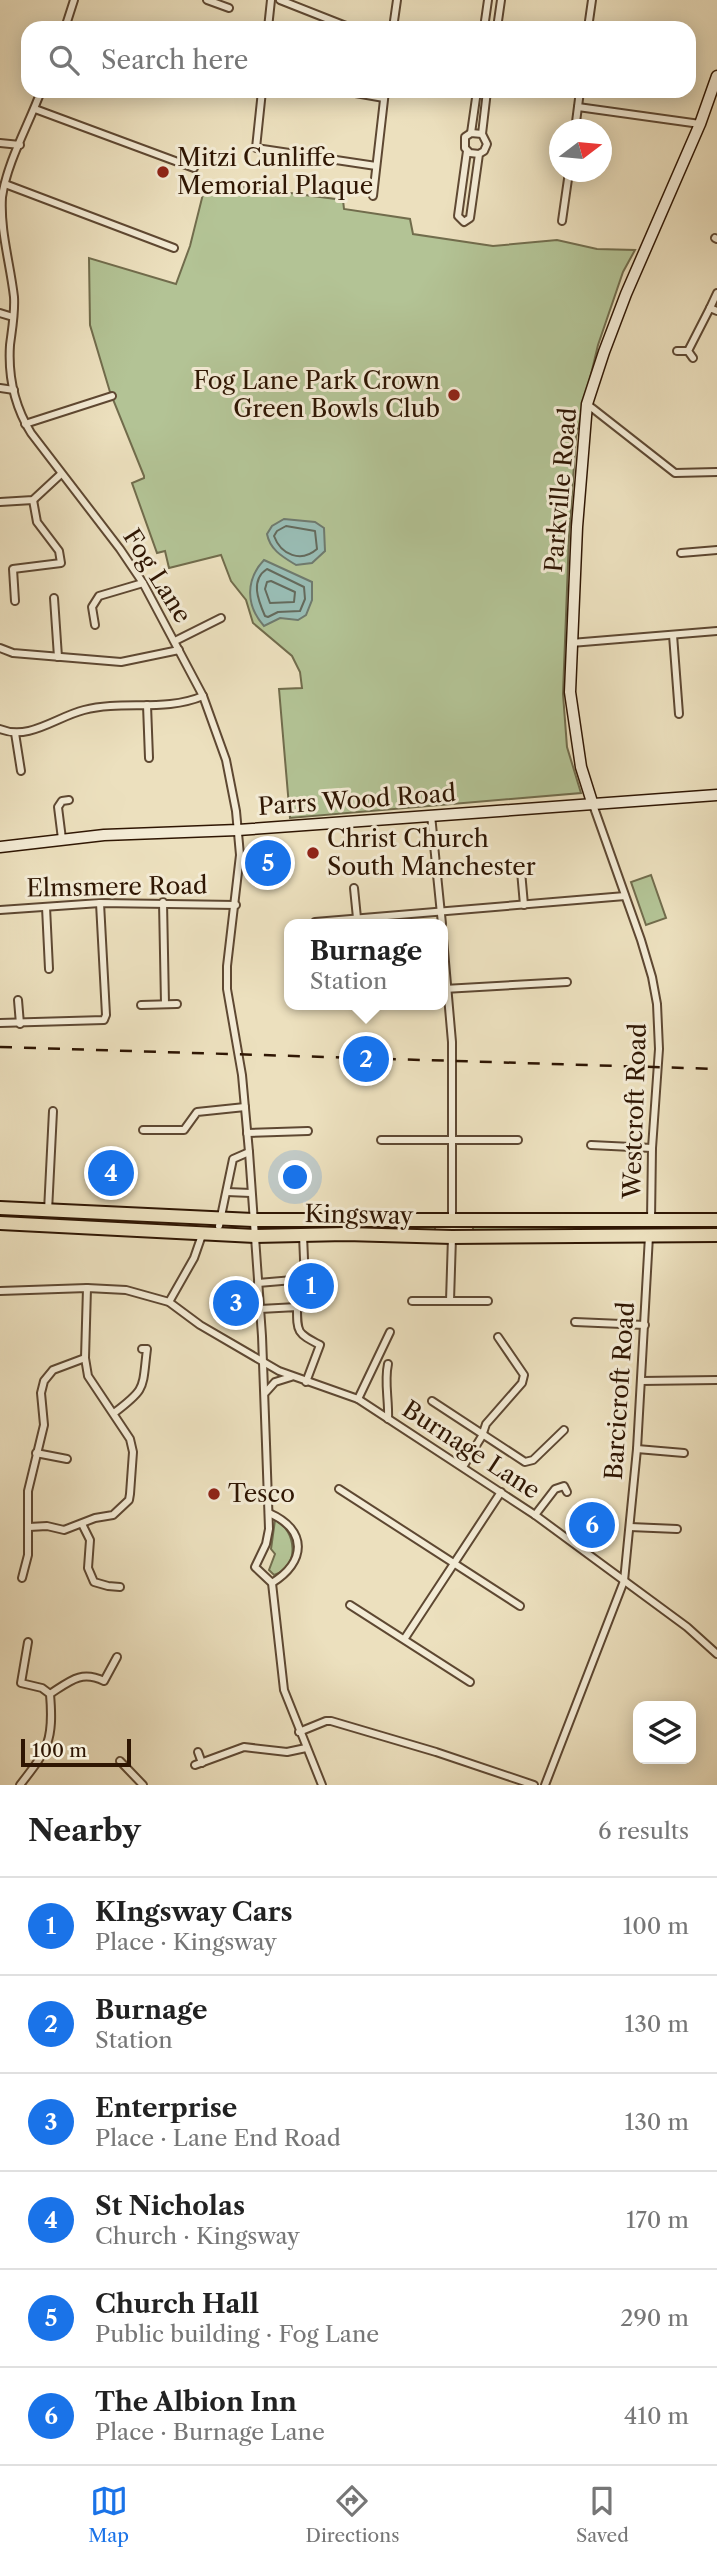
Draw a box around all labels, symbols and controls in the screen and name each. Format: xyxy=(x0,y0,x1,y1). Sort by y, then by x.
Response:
search box xyxy=(21,21,696,98)
icon: search xyxy=(45,41,83,79)
text: Search here xyxy=(101,44,248,76)
north arrow xyxy=(549,119,612,182)
place label: Mitzi Cunliffe Memorial Plaque xyxy=(177,143,373,200)
marker: Mitzi Cunliffe Memorial Plaque xyxy=(155,164,171,180)
place label: Fog Lane Park Crown Green Bowls Club xyxy=(193,366,440,423)
marker: Fog Lane Park Crown Green Bowls Club xyxy=(446,387,462,403)
street label: Parkville Road xyxy=(539,406,582,574)
street label: Fog Lane xyxy=(117,523,198,628)
street label: Parrs Wood Road xyxy=(257,778,457,821)
place label: Christ Church South Manchester xyxy=(327,824,536,881)
pin: 5 xyxy=(245,837,291,889)
marker: Christ Church South Manchester xyxy=(305,845,321,861)
street label: Elmsmere Road xyxy=(26,870,208,903)
popup xyxy=(284,919,448,1010)
text: Burnage xyxy=(310,935,422,967)
text: Station xyxy=(310,967,387,995)
street label: Westcroft Road xyxy=(617,1022,652,1200)
pin: 2 xyxy=(343,1033,389,1085)
pin: 4 xyxy=(88,1147,134,1199)
your location xyxy=(278,1160,312,1194)
street label: Kingsway xyxy=(304,1199,414,1230)
pin: 1 xyxy=(288,1260,334,1312)
pin: 3 xyxy=(213,1277,259,1329)
street label: Barcicroft Road xyxy=(599,1301,640,1481)
street label: Burnage Lane xyxy=(397,1394,546,1505)
place label: Tesco xyxy=(228,1479,295,1508)
marker: Tesco xyxy=(206,1486,222,1502)
pin: 6 xyxy=(569,1499,615,1551)
map controls xyxy=(633,1701,696,1764)
button: layers xyxy=(633,1701,696,1764)
scale bar xyxy=(21,1736,131,1768)
text: 100 m xyxy=(32,1739,87,1762)
text: Nearby xyxy=(28,1812,141,1849)
text: 6 results xyxy=(598,1817,689,1845)
text: KIngsway Cars xyxy=(95,1896,293,1928)
text: 1 xyxy=(46,1912,56,1940)
text: 100 m xyxy=(623,1912,689,1940)
text: Place · Kingsway xyxy=(95,1928,277,1956)
text: Burnage xyxy=(95,1994,208,2026)
text: 2 xyxy=(44,2010,58,2038)
text: 130 m xyxy=(625,2010,689,2038)
text: Station xyxy=(95,2026,173,2054)
text: Enterprise xyxy=(95,2092,237,2124)
text: 3 xyxy=(45,2108,58,2136)
text: 130 m xyxy=(625,2108,689,2136)
text: Place · Lane End Road xyxy=(95,2124,341,2152)
text: St Nicholas xyxy=(95,2190,245,2222)
text: 4 xyxy=(44,2206,58,2234)
text: 170 m xyxy=(626,2206,689,2234)
text: Church · Kingsway xyxy=(95,2222,300,2250)
text: Church Hall xyxy=(95,2288,259,2320)
text: 5 xyxy=(45,2304,57,2332)
text: 290 m xyxy=(620,2304,689,2332)
text: Public building · Fog Lane xyxy=(95,2320,379,2348)
text: The Albion Inn xyxy=(95,2386,297,2418)
text: 6 xyxy=(44,2402,58,2430)
text: 410 m xyxy=(624,2402,689,2430)
text: Place · Burnage Lane xyxy=(95,2418,325,2446)
tab: Map xyxy=(88,2482,129,2547)
tab: Directions xyxy=(306,2482,399,2547)
tab: Saved xyxy=(576,2482,629,2547)

